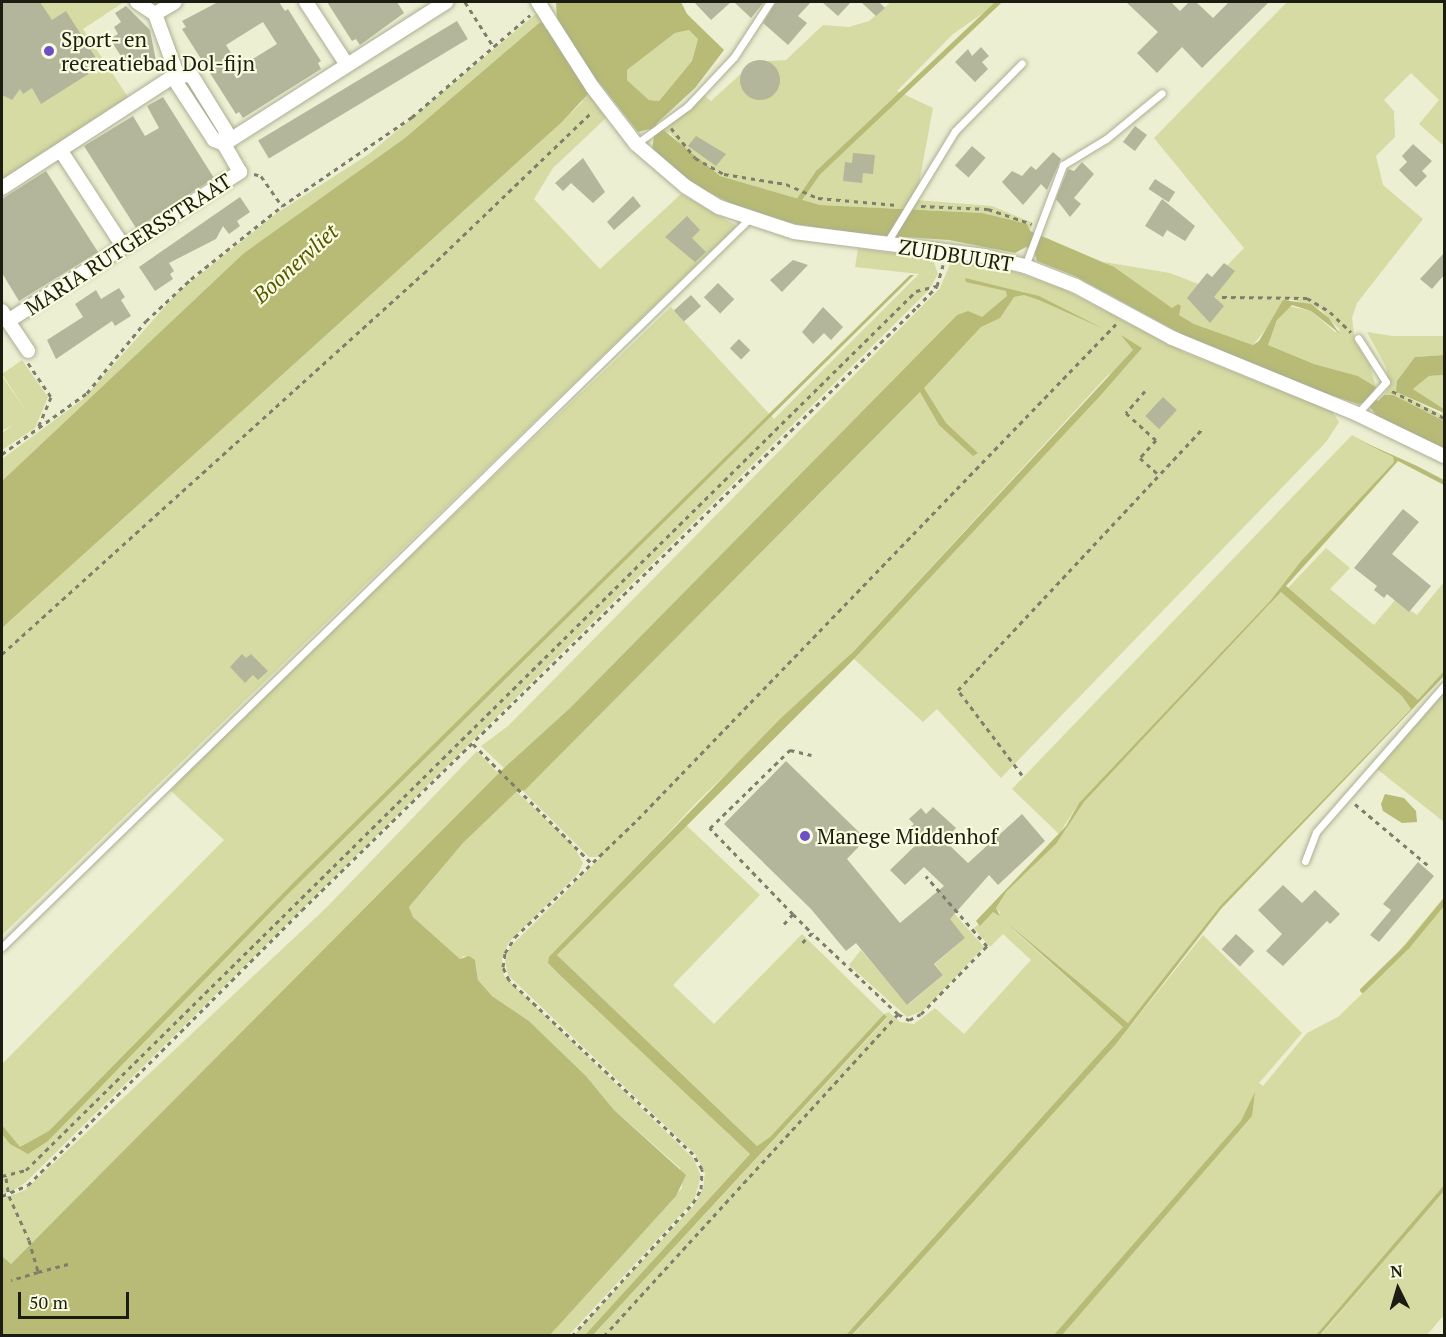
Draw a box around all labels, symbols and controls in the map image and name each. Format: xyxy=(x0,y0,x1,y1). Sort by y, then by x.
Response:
place label: Sport- en recreatiebad Dol-fijn xyxy=(61,26,255,76)
marker: Sport- en recreatiebad Dol-fijn xyxy=(42,44,56,58)
street label: MARIA RUTGERSSTRAAT xyxy=(20,168,236,320)
water label: Boonervliet xyxy=(247,218,343,308)
street label: ZUIDBUURT xyxy=(897,234,1015,276)
place label: Manege Middenhof xyxy=(817,823,998,849)
marker: Manege Middenhof xyxy=(798,829,812,843)
north arrow xyxy=(1368,1259,1428,1319)
text: N xyxy=(1389,1260,1403,1283)
scale bar xyxy=(21,1280,132,1318)
text: 50 m xyxy=(29,1290,68,1314)

